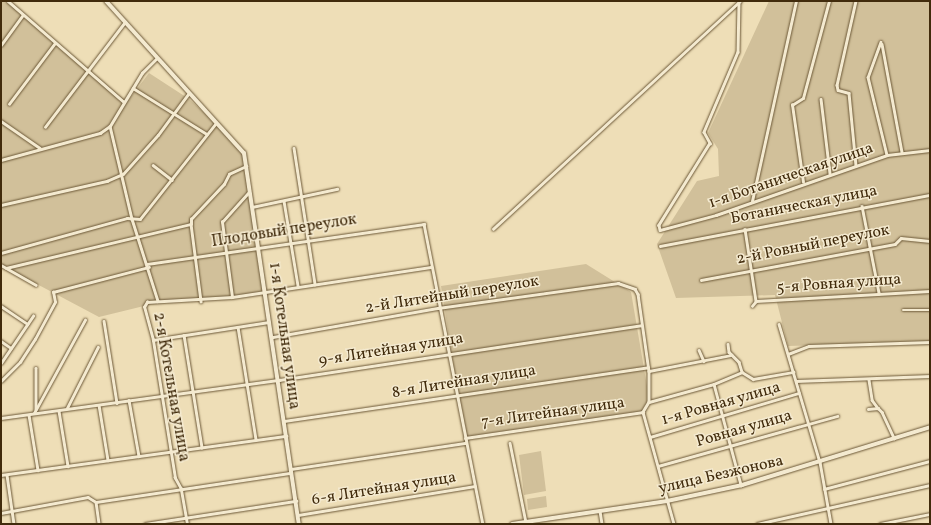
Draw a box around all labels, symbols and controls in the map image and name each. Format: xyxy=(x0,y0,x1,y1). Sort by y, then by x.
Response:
street label: 1-я Ботаническая улица xyxy=(706,139,876,213)
street label: Ботаническая улица xyxy=(729,181,879,229)
street label: Плодовый переулок xyxy=(210,210,358,252)
street label: 2-й Ровный переулок xyxy=(735,221,891,269)
street label: 1-я Котельная улица xyxy=(264,261,304,411)
street label: 5-я Ровная улица xyxy=(776,270,902,298)
street label: 2-й Литейный переулок xyxy=(364,272,540,318)
street label: 2-я Котельная улица xyxy=(148,311,194,463)
street label: 9-я Литейная улица xyxy=(317,329,465,371)
street label: 8-я Литейная улица xyxy=(390,361,538,403)
street label: 1-я Ровная улица xyxy=(659,378,783,430)
street label: 7-я Литейная улица xyxy=(480,393,626,433)
street label: Ровная улица xyxy=(694,406,794,452)
street label: улица Безжонова xyxy=(657,451,785,499)
street label: 6-я Литейная улица xyxy=(310,468,458,510)

